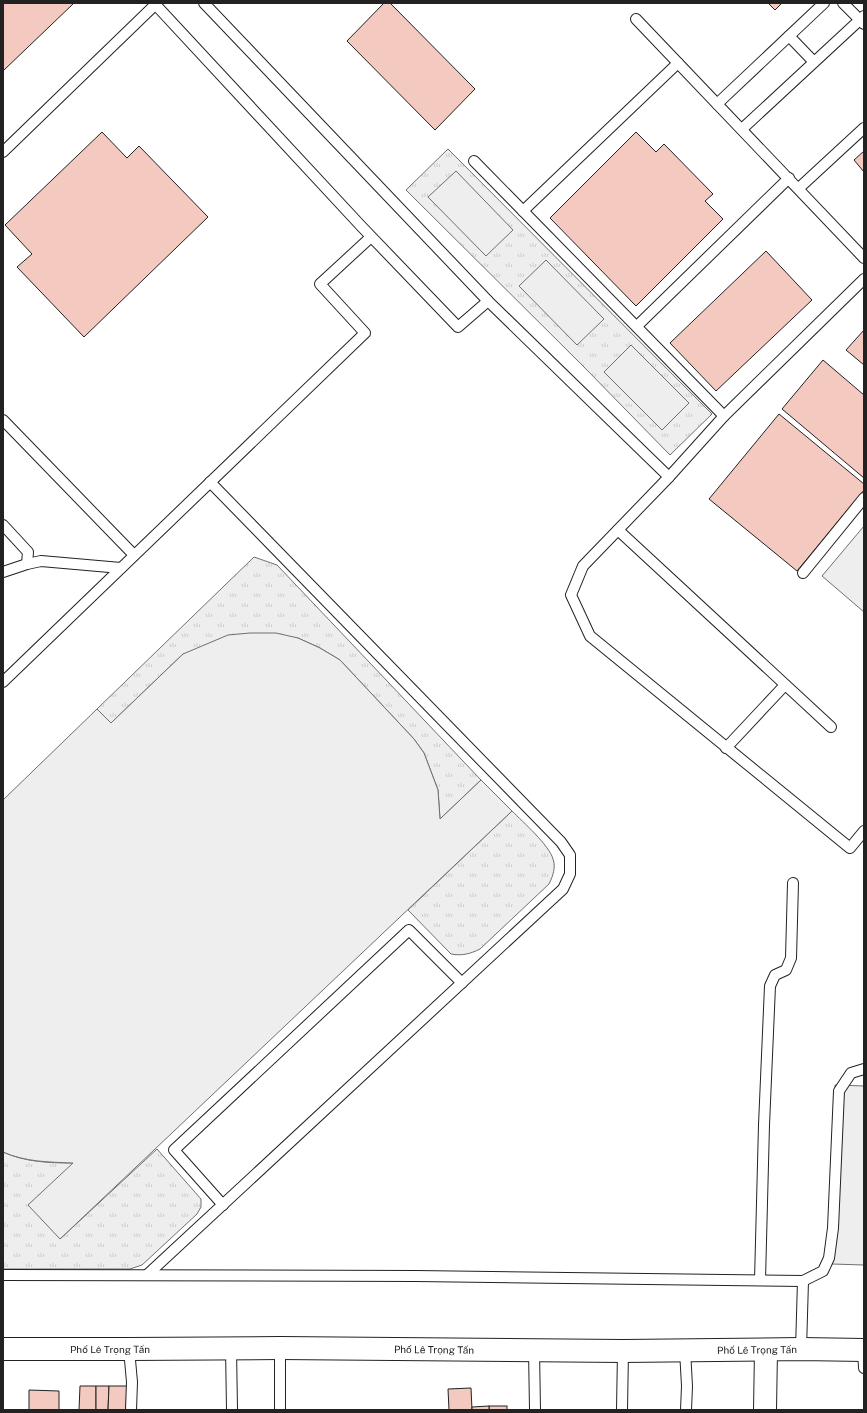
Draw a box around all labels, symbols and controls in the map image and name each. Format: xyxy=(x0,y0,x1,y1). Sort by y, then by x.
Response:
street label: Phố Lê Trọng Tấn xyxy=(70,1343,150,1355)
street label: Phố Lê Trọng Tấn xyxy=(394,1343,474,1356)
street label: Phố Lê Trọng Tấn xyxy=(717,1343,797,1356)

